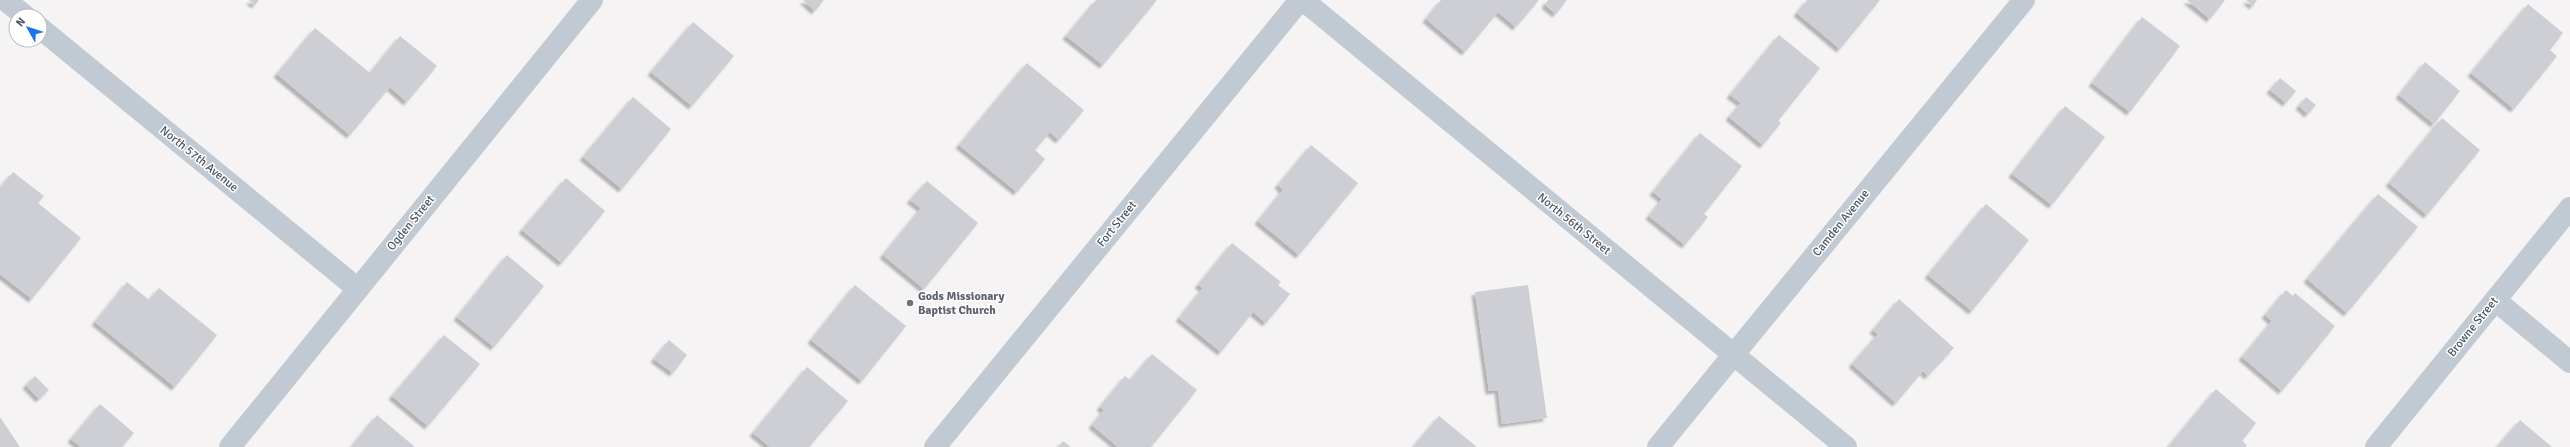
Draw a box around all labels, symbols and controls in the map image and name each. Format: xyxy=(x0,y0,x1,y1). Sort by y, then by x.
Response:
north arrow xyxy=(8,8,48,48)
text: N xyxy=(13,15,28,29)
street label: North 57th Avenue xyxy=(157,123,241,195)
street label: Camden Avenue xyxy=(1809,186,1873,260)
street label: North 56th Street xyxy=(1534,190,1614,258)
street label: Ogden Street xyxy=(384,192,438,254)
street label: Fort Street xyxy=(1094,198,1140,250)
place label: Gods Missionary Baptist Church xyxy=(918,289,1005,318)
street label: Browne Street xyxy=(2444,294,2502,360)
marker: Gods Missionary Baptist Church xyxy=(905,298,915,308)

